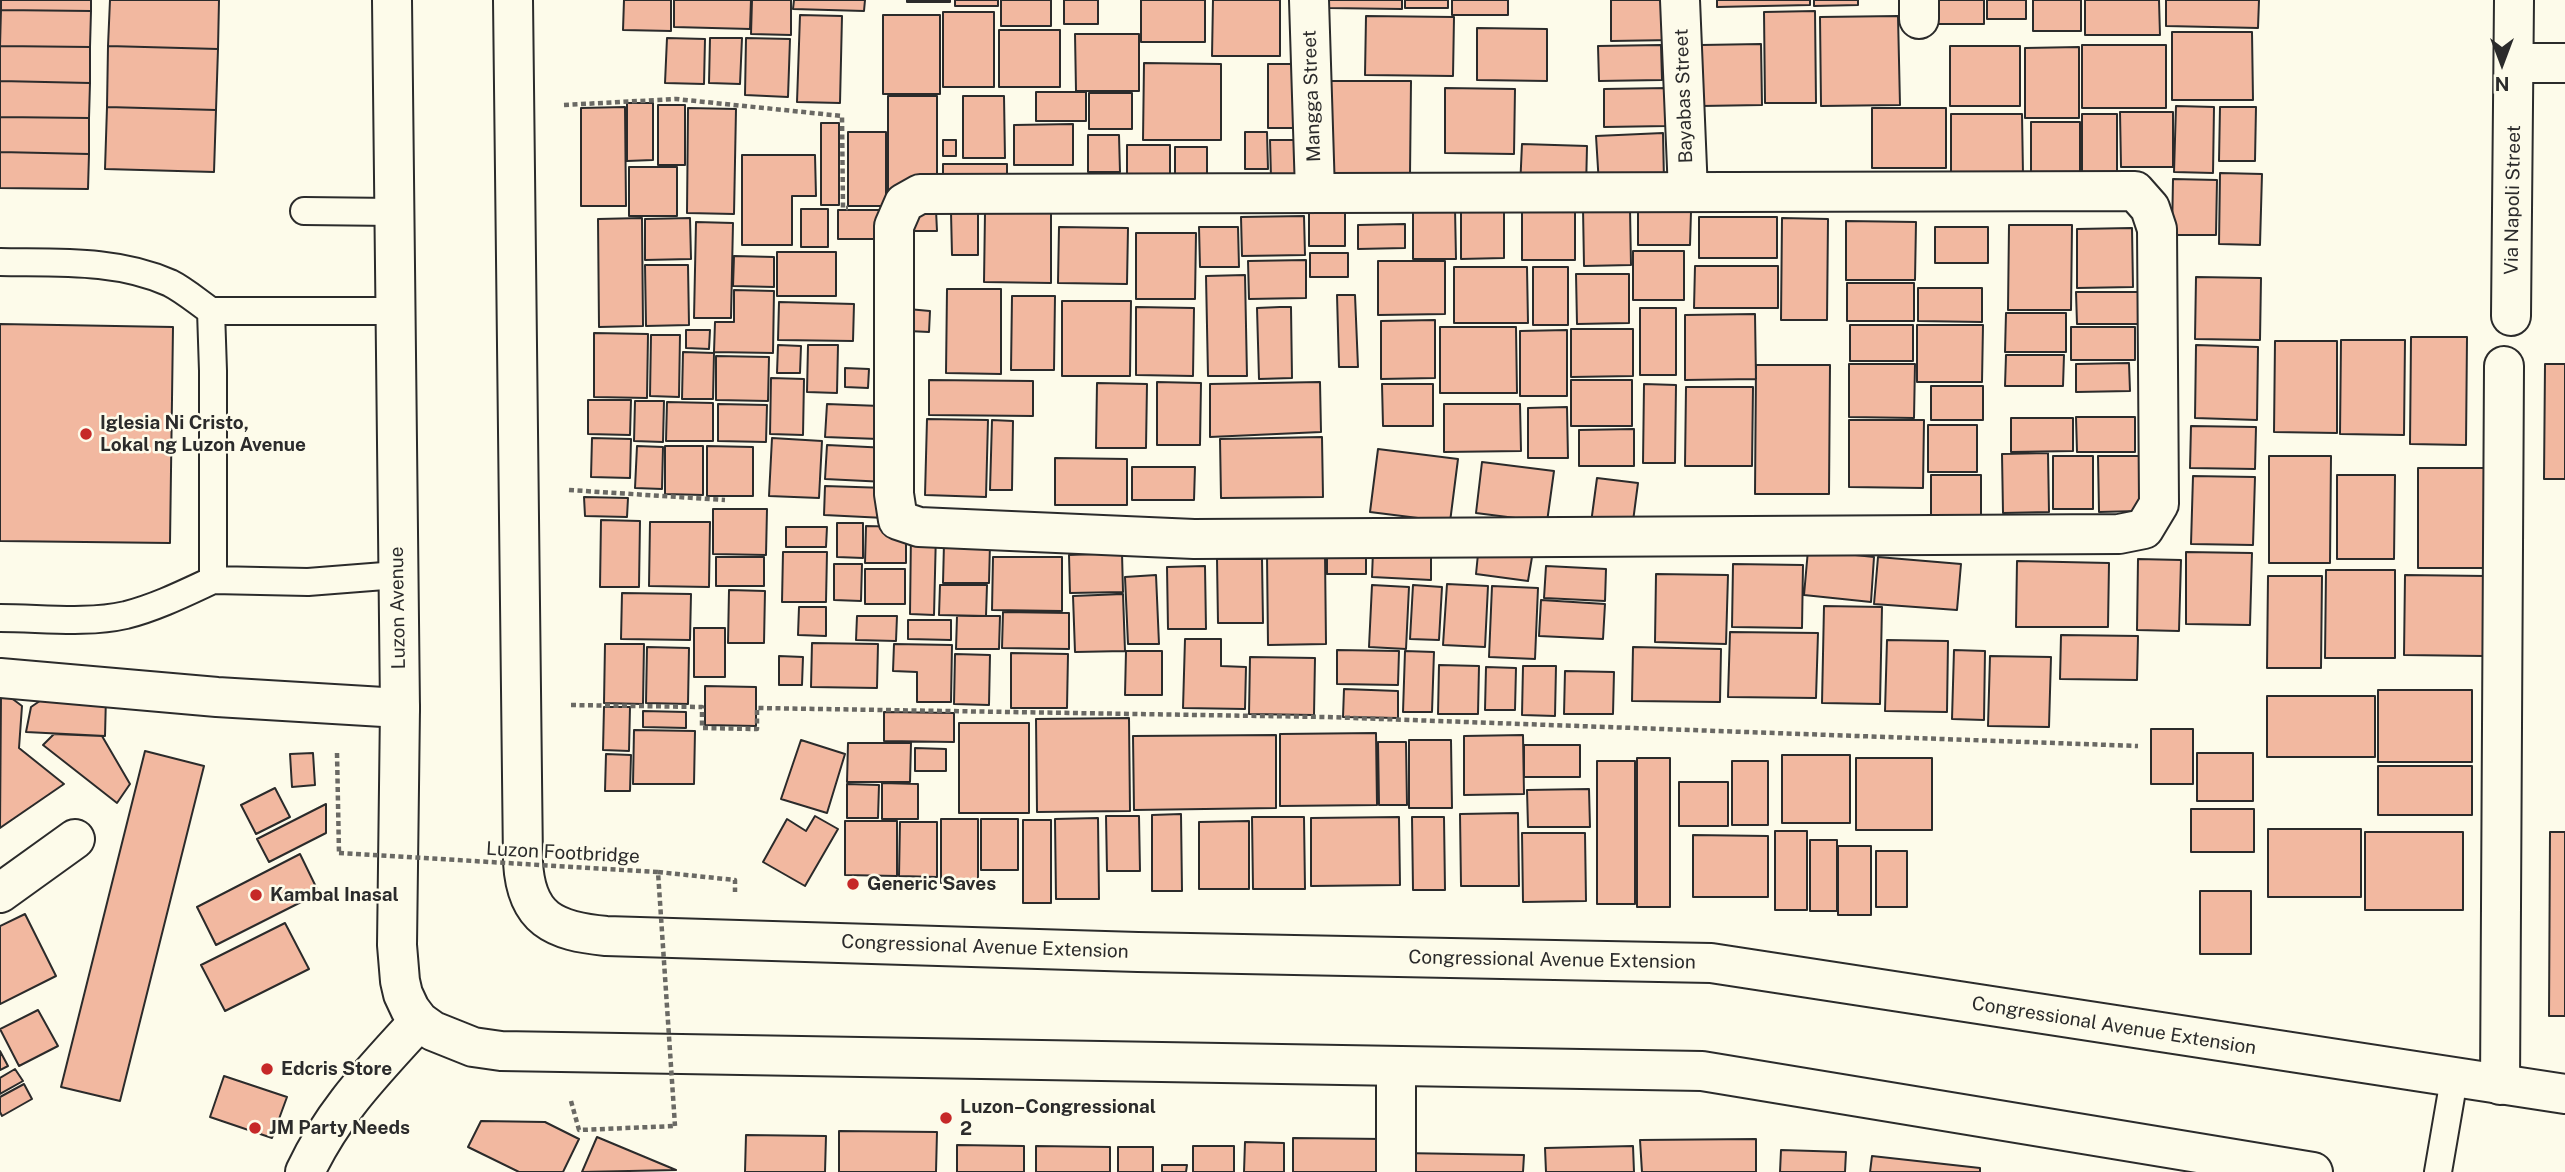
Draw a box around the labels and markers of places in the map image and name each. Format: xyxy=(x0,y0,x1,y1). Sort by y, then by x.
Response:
place label: Iglesia Ni Cristo, Lokal ng Luzon Avenue xyxy=(100,412,306,456)
marker: Iglesia Ni Cristo, Lokal ng Luzon Avenue xyxy=(78,426,94,442)
place label: Generic Saves xyxy=(867,873,996,895)
marker: Generic Saves xyxy=(845,876,861,892)
place label: Kambal Inasal xyxy=(270,884,399,906)
marker: Kambal Inasal xyxy=(248,887,264,903)
place label: Edcris Store xyxy=(281,1058,392,1080)
marker: Edcris Store xyxy=(259,1061,275,1077)
place label: Luzon–Congressional 2 xyxy=(960,1096,1156,1140)
marker: Luzon–Congressional 2 xyxy=(938,1110,954,1126)
place label: JM Party Needs xyxy=(269,1117,410,1139)
marker: JM Party Needs xyxy=(247,1120,263,1136)

